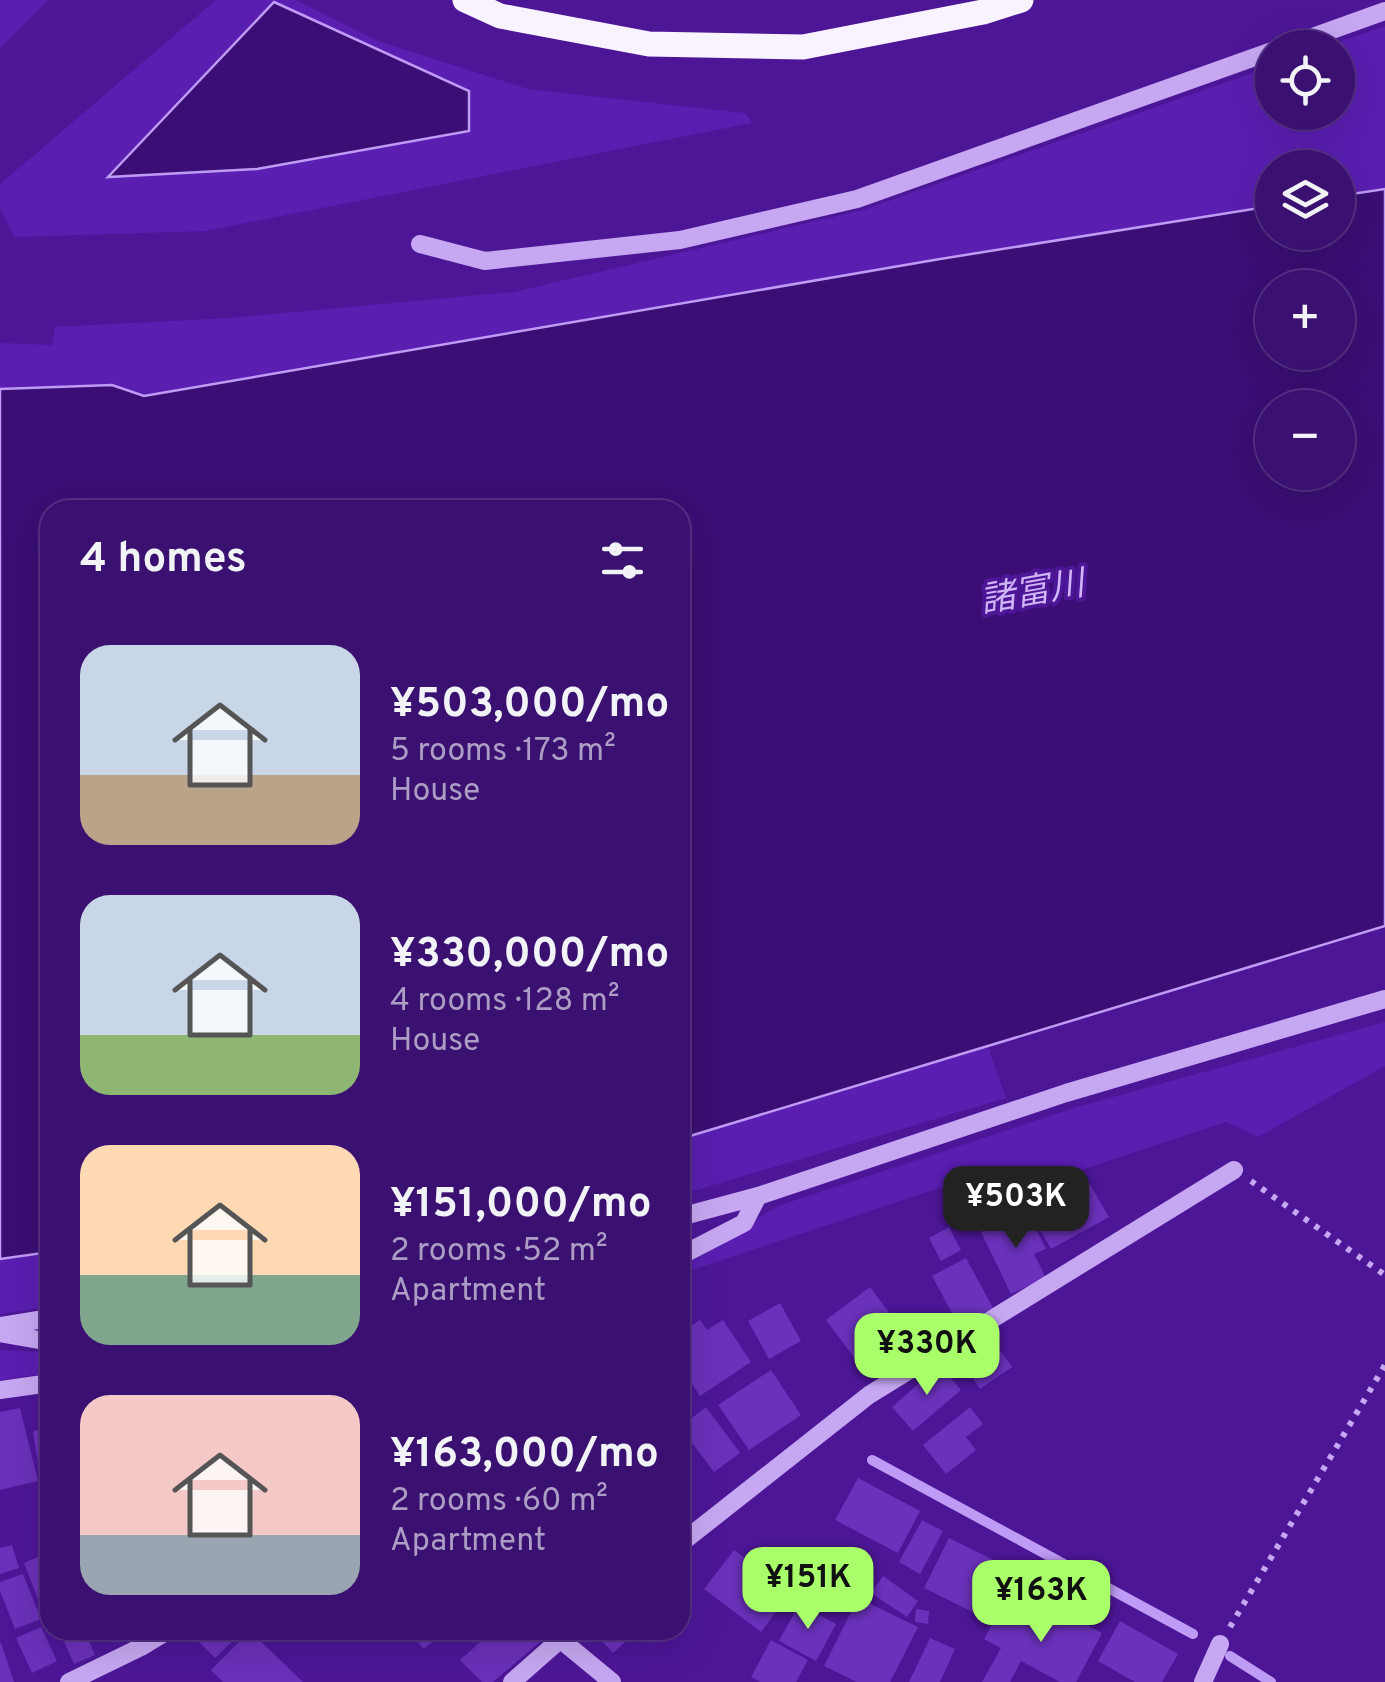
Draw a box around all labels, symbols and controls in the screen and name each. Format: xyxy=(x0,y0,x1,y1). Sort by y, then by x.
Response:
map controls xyxy=(1255,30,1355,490)
button: locate xyxy=(1255,30,1355,130)
button: layers xyxy=(1255,150,1355,250)
button: + xyxy=(1255,270,1355,370)
button: − xyxy=(1255,390,1355,490)
icon: filters xyxy=(595,533,650,588)
text: 4 homes xyxy=(80,534,247,587)
water label: 諸富川 xyxy=(977,562,1092,625)
text: ¥503,000/mo xyxy=(390,679,669,732)
icon: home xyxy=(160,685,280,805)
text: 5 rooms · 173 m² xyxy=(390,732,616,772)
text: House xyxy=(390,772,480,812)
text: ¥330,000/mo xyxy=(390,929,669,982)
icon: home xyxy=(160,935,280,1055)
text: 4 rooms · 128 m² xyxy=(390,982,620,1022)
text: House xyxy=(390,1022,480,1062)
pin: ¥503K xyxy=(946,1166,1086,1251)
text: ¥503K xyxy=(965,1178,1067,1218)
text: ¥151,000/mo xyxy=(390,1179,652,1232)
icon: home xyxy=(160,1185,280,1305)
text: 2 rooms · 52 m² xyxy=(390,1232,607,1272)
text: Apartment xyxy=(390,1272,546,1312)
pin: ¥330K xyxy=(857,1313,997,1398)
text: ¥330K xyxy=(877,1325,978,1365)
text: ¥163,000/mo xyxy=(390,1429,659,1482)
icon: home xyxy=(160,1435,280,1555)
text: 2 rooms · 60 m² xyxy=(390,1482,608,1522)
text: Apartment xyxy=(390,1522,546,1562)
pin: ¥151K xyxy=(738,1547,878,1632)
text: ¥151K xyxy=(764,1559,852,1599)
pin: ¥163K xyxy=(971,1560,1111,1645)
text: ¥163K xyxy=(994,1572,1088,1612)

